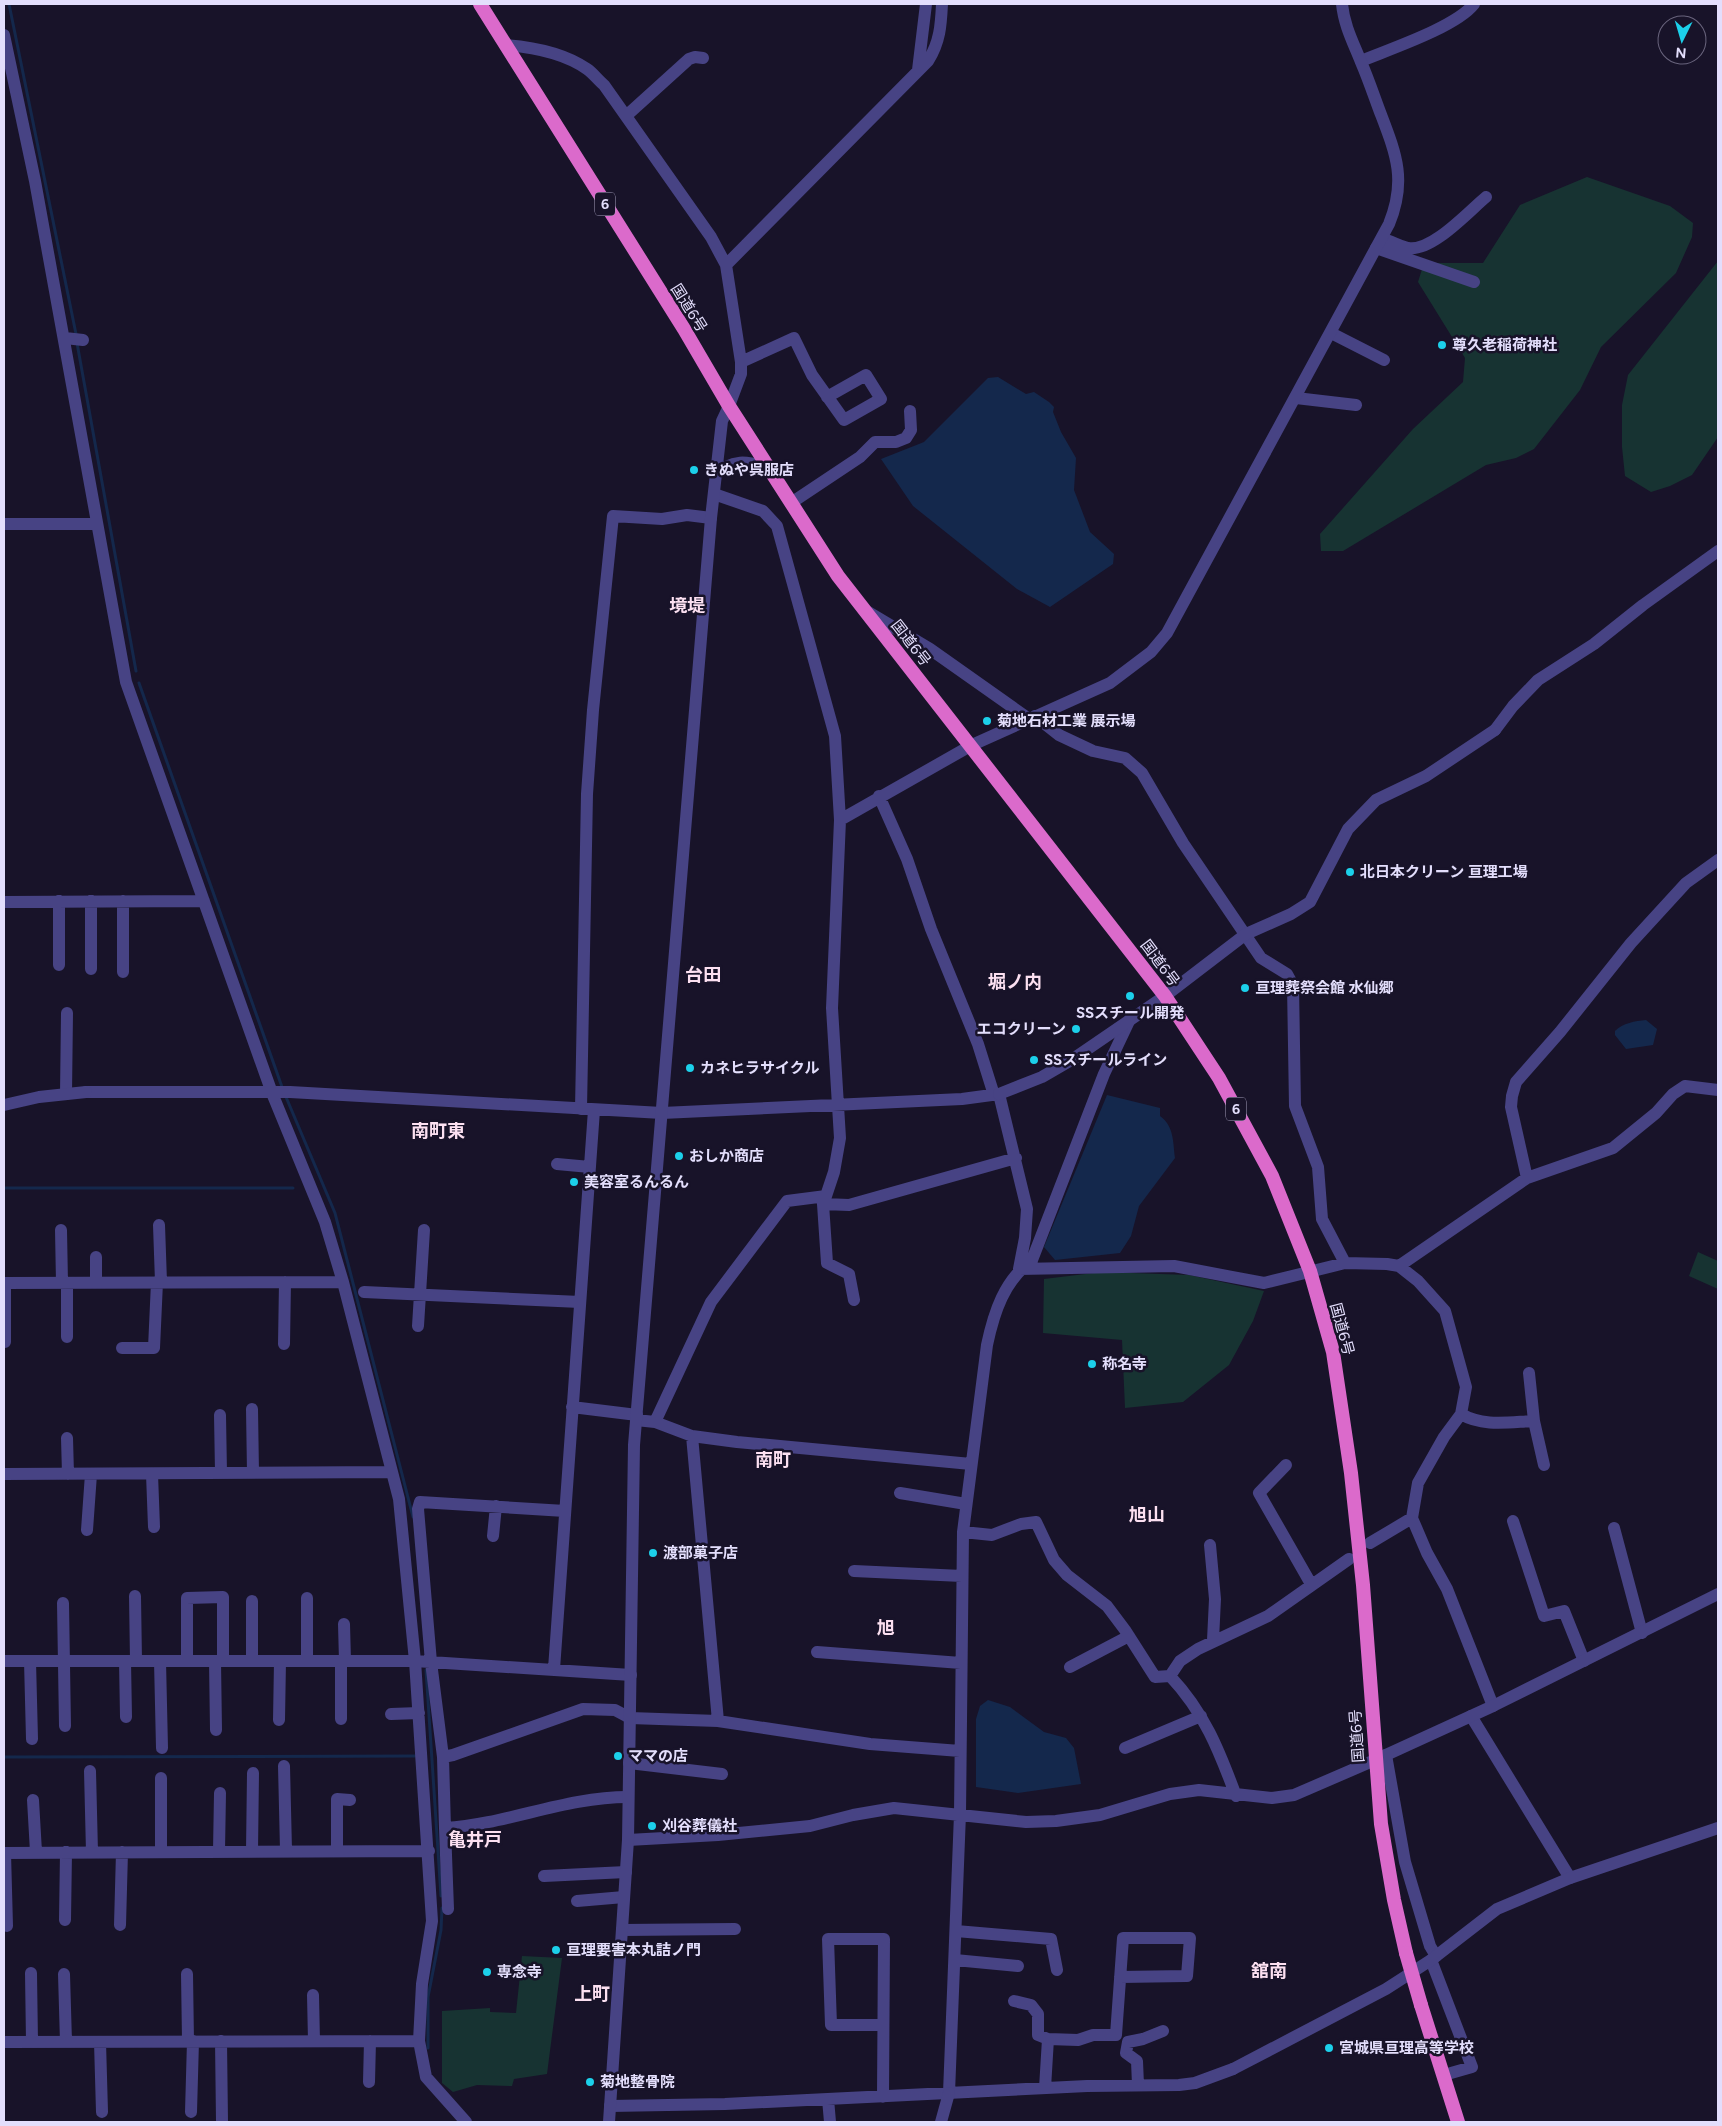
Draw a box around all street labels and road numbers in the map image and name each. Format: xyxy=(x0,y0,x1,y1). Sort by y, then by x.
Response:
road number: 6 xyxy=(595,192,615,215)
street label: 国道6号 xyxy=(667,281,711,335)
street label: 国道6号 xyxy=(887,616,935,670)
street label: 国道6号 xyxy=(1137,936,1183,990)
road number: 6 xyxy=(1226,1098,1246,1120)
street label: 国道6号 xyxy=(1326,1301,1358,1357)
street label: 国道6号 xyxy=(1346,1709,1368,1763)

